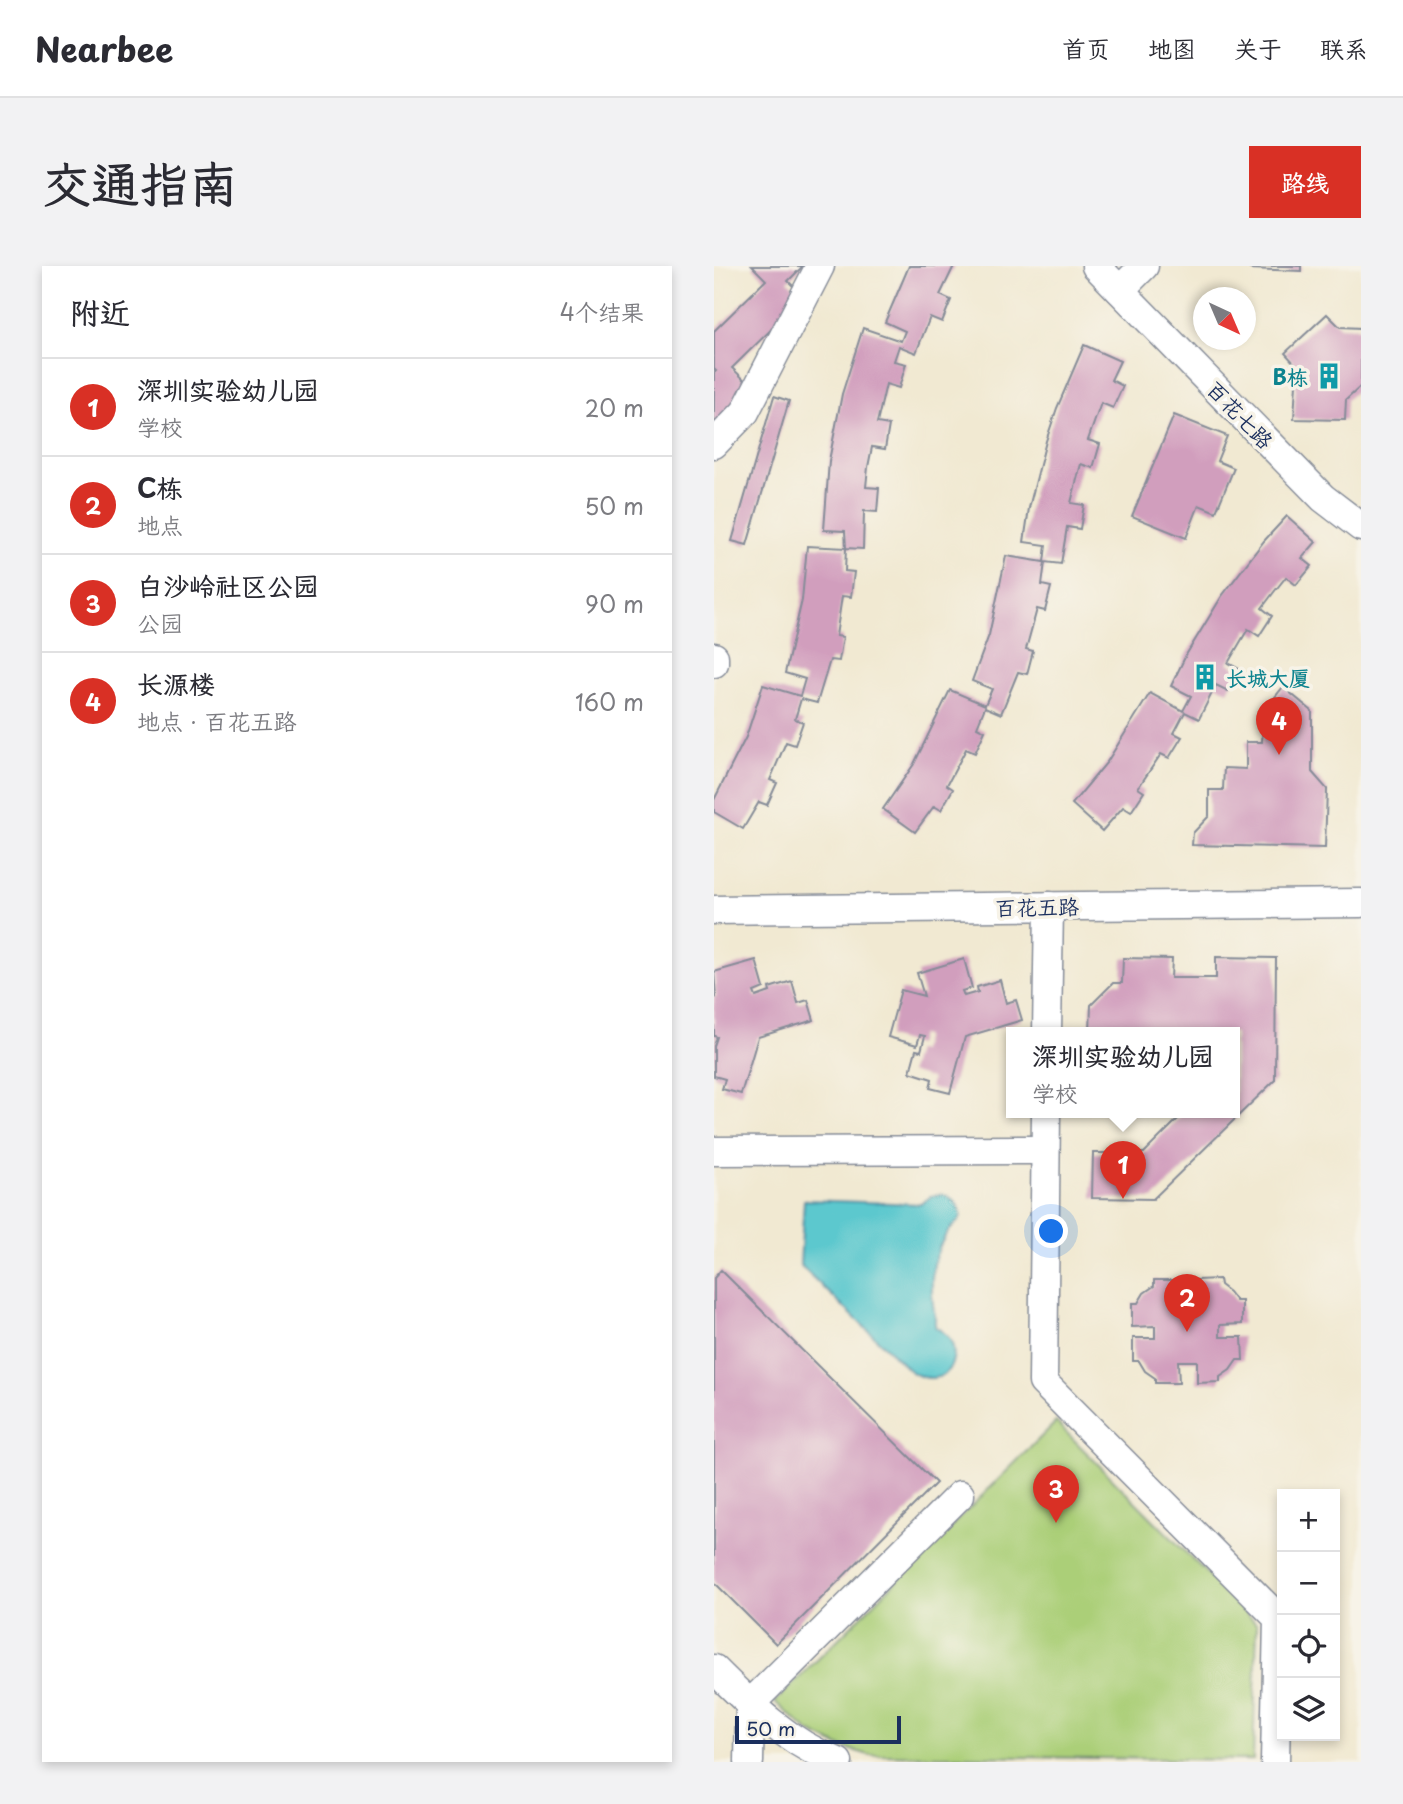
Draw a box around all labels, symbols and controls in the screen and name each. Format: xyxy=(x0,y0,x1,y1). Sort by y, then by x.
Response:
text: Nearbee xyxy=(35,23,173,73)
text: 首页 xyxy=(1062,30,1110,66)
text: 地图 xyxy=(1148,30,1196,66)
text: 关于 xyxy=(1234,30,1282,66)
text: 联系 xyxy=(1320,30,1368,66)
text: 交通指南 xyxy=(42,145,238,219)
button: 路线 xyxy=(1249,146,1361,218)
north arrow xyxy=(1193,287,1256,350)
text: 附近 xyxy=(70,289,130,334)
text: 4个结果 xyxy=(560,294,644,329)
place label: B栋 xyxy=(1273,360,1308,392)
building icon: B栋 xyxy=(1314,361,1344,391)
text: 深圳实验幼儿园 xyxy=(137,370,319,409)
street label: 百花七路 xyxy=(1200,373,1282,455)
text: 1 xyxy=(88,390,99,425)
text: 20 m xyxy=(585,390,644,425)
text: 学校 xyxy=(137,409,183,444)
text: C栋 xyxy=(137,468,183,507)
text: 2 xyxy=(85,488,101,523)
text: 50 m xyxy=(584,488,644,523)
text: 地点 xyxy=(137,507,183,542)
text: 白沙岭社区公园 xyxy=(137,566,319,605)
text: 3 xyxy=(85,586,101,621)
text: 90 m xyxy=(585,586,644,621)
text: 公园 xyxy=(137,605,183,640)
place label: 长城大厦 xyxy=(1226,661,1310,693)
building icon: 长城大厦 xyxy=(1190,662,1220,692)
text: 长源楼 xyxy=(137,664,215,703)
text: 4 xyxy=(85,684,101,719)
text: 160 m xyxy=(575,684,644,719)
pin: 4 xyxy=(1256,697,1302,755)
text: 地点 · 百花五路 xyxy=(137,703,297,738)
street label: 百花五路 xyxy=(995,889,1079,923)
popup xyxy=(1006,1027,1240,1118)
text: 深圳实验幼儿园 xyxy=(1032,1036,1214,1075)
text: 学校 xyxy=(1032,1075,1078,1110)
pin: 1 xyxy=(1100,1141,1146,1199)
your location xyxy=(1034,1214,1068,1248)
pin: 2 xyxy=(1164,1274,1210,1332)
pin: 3 xyxy=(1033,1465,1079,1523)
map controls xyxy=(1277,1489,1340,1741)
button: + xyxy=(1277,1489,1340,1552)
button: − xyxy=(1277,1552,1340,1615)
button: locate xyxy=(1277,1615,1340,1678)
button: layers xyxy=(1277,1678,1340,1741)
scale bar xyxy=(735,1713,901,1745)
text: 50 m xyxy=(746,1714,795,1742)

